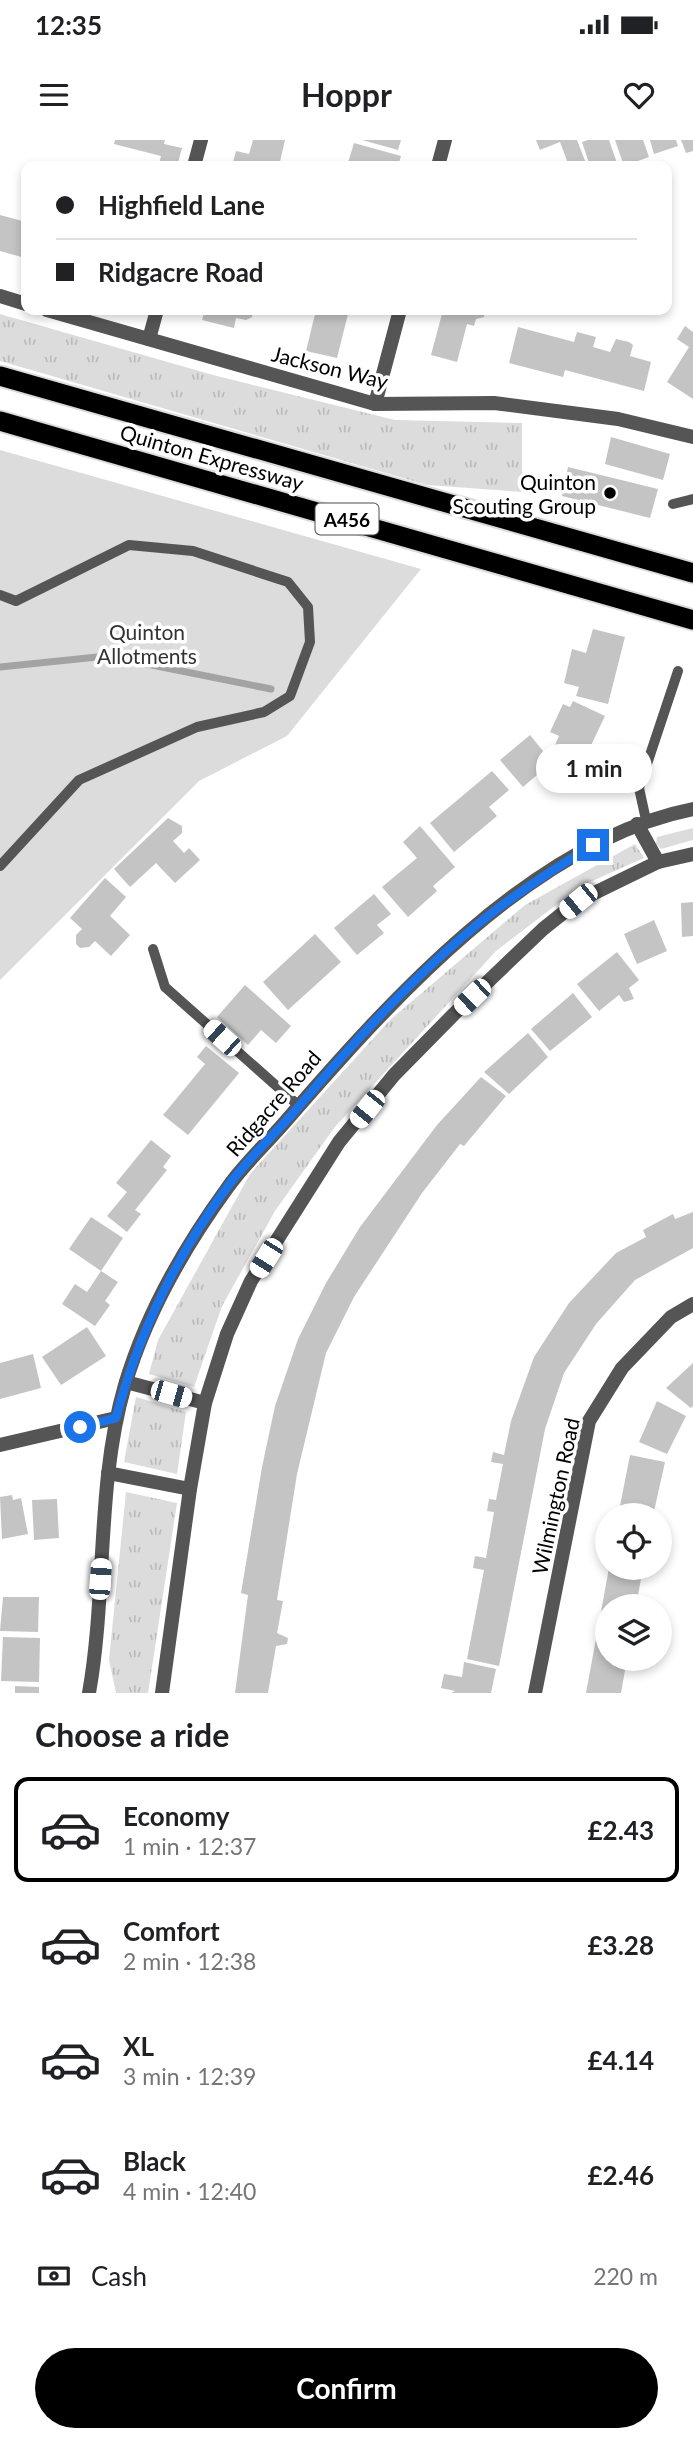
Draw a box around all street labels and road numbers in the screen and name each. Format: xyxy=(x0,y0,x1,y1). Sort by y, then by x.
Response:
street label: Jackson Way xyxy=(269,340,391,394)
street label: Quinton Expressway xyxy=(117,419,307,495)
road number: A456 xyxy=(316,504,378,534)
street label: Ridgacre Road xyxy=(220,1045,326,1161)
street label: Wilmington Road xyxy=(526,1415,584,1577)

